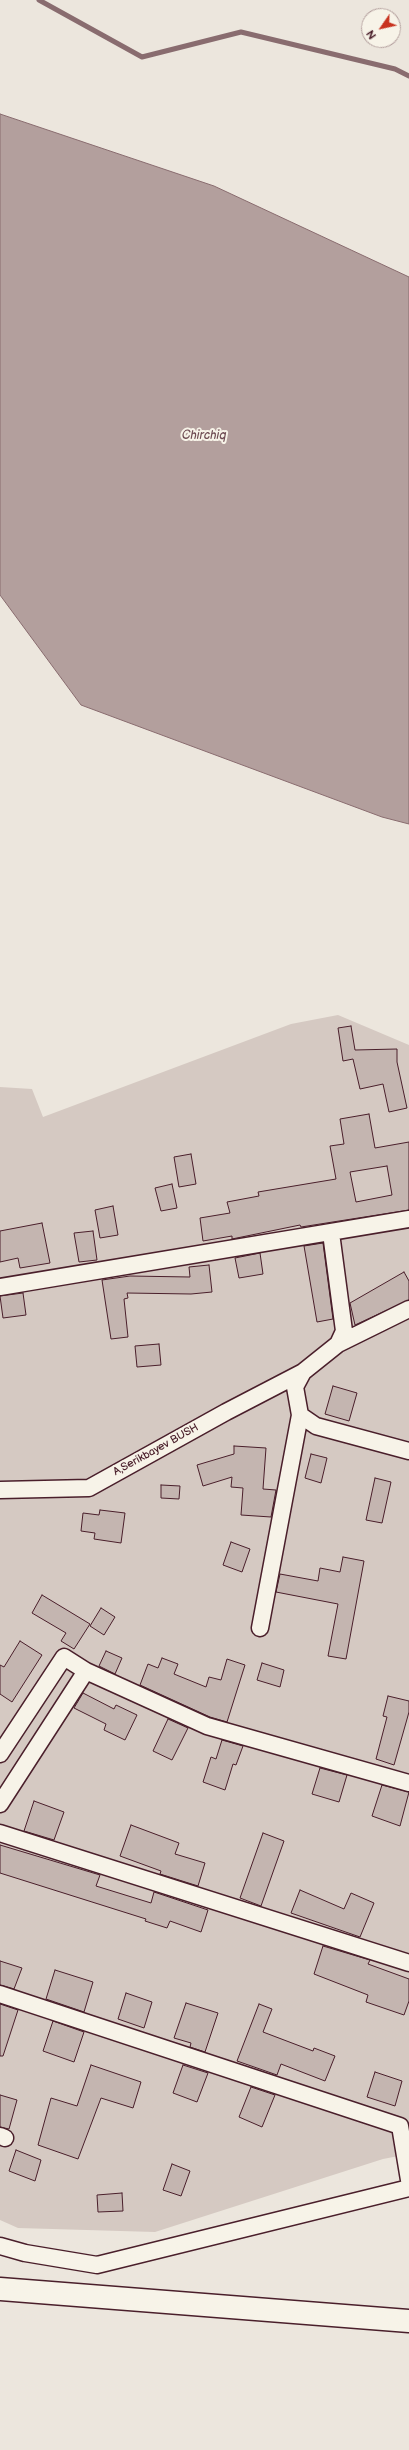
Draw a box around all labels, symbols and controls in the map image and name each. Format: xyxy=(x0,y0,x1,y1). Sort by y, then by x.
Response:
north arrow xyxy=(361,8,401,48)
text: N xyxy=(364,27,379,41)
water label: Chirchiq xyxy=(182,429,226,443)
street label: A,Serikbayev BUSH xyxy=(111,1421,201,1479)

